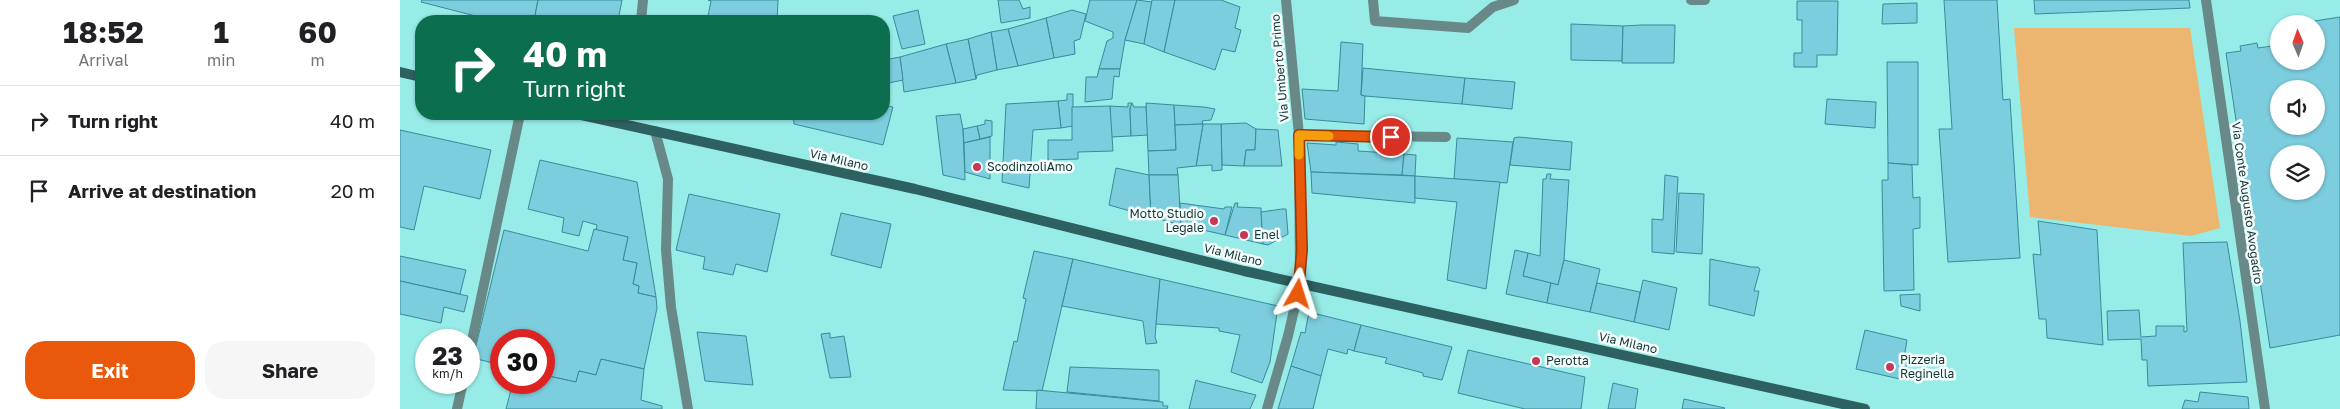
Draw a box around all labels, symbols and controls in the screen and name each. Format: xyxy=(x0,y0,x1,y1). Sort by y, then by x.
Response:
street label: Via Umberto Primo xyxy=(1267,13,1292,123)
text: 18:52 xyxy=(63,14,144,50)
text: 1 xyxy=(213,14,229,50)
text: 60 xyxy=(298,14,337,50)
north arrow xyxy=(2270,15,2325,70)
map controls xyxy=(2270,15,2325,200)
text: 40 m xyxy=(523,33,607,75)
icon: right xyxy=(440,35,505,100)
text: Arrival xyxy=(78,50,129,70)
text: min xyxy=(207,50,235,70)
text: m xyxy=(311,50,325,70)
text: Turn right xyxy=(523,75,626,102)
button: sound xyxy=(2270,80,2325,135)
icon: right xyxy=(25,107,53,135)
text: Turn right xyxy=(68,109,158,132)
text: 40 m xyxy=(330,109,375,132)
pin xyxy=(1370,116,1412,158)
street label: Via Conte Augusto Avogadro xyxy=(2229,121,2266,285)
icon: arrive xyxy=(1377,123,1405,151)
street label: Via Milano xyxy=(808,145,870,174)
button: layers xyxy=(2270,145,2325,200)
place label: ScodinzoliAmo xyxy=(987,159,1073,174)
marker: ScodinzoliAmo xyxy=(971,161,983,173)
icon: arrive xyxy=(25,177,53,205)
text: Arrive at destination xyxy=(68,179,256,202)
text: 20 m xyxy=(331,179,375,202)
place label: Motto Studio Legale xyxy=(1130,206,1204,235)
marker: Motto Studio Legale xyxy=(1208,215,1220,227)
place label: Enel xyxy=(1254,227,1280,242)
marker: Enel xyxy=(1238,229,1250,241)
street label: Via Milano xyxy=(1202,240,1264,269)
position arrow xyxy=(1271,267,1323,319)
street label: Via Milano xyxy=(1597,328,1659,357)
speed limit sign: 30 xyxy=(490,329,555,394)
text: 23 xyxy=(432,340,463,371)
button: Exit xyxy=(25,341,195,399)
button: Share xyxy=(205,341,375,399)
place label: Pizzeria Reginella xyxy=(1900,352,1954,381)
place label: Perotta xyxy=(1546,353,1589,368)
marker: Perotta xyxy=(1530,355,1542,367)
marker: Pizzeria Reginella xyxy=(1884,361,1896,373)
text: km/h xyxy=(432,366,463,381)

